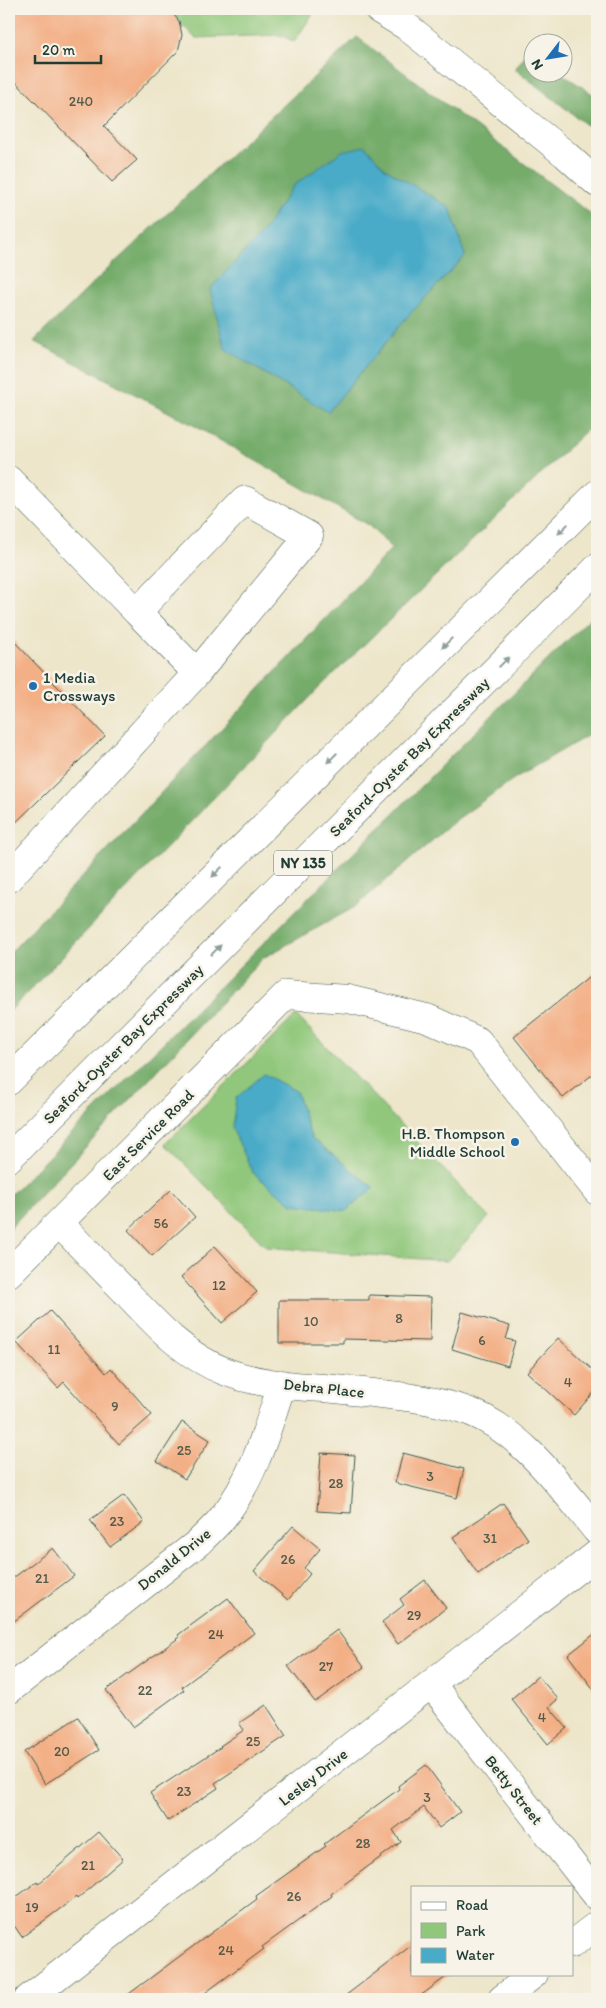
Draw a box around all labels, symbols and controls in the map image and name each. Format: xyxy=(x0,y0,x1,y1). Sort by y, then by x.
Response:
scale bar xyxy=(35,32,101,64)
north arrow xyxy=(524,32,574,82)
text: 20 m xyxy=(42,41,76,59)
text: N xyxy=(528,56,547,73)
house number: 240 xyxy=(69,93,93,110)
one-way arrow xyxy=(557,523,569,535)
one-way arrow xyxy=(441,637,453,649)
one-way arrow xyxy=(498,656,510,668)
place label: 1 Media Crossways xyxy=(43,668,115,705)
street label: Seaford-Oyster Bay Expressway xyxy=(325,673,493,841)
marker: 1 Media Crossways xyxy=(27,680,39,692)
one-way arrow xyxy=(326,751,338,763)
road number: NY 135 xyxy=(274,850,332,876)
one-way arrow xyxy=(211,866,223,878)
one-way arrow xyxy=(210,944,222,956)
street label: Seaford-Oyster Bay Expressway xyxy=(39,960,207,1128)
street label: East Service Road xyxy=(98,1085,198,1185)
place label: H.B. Thompson Middle School xyxy=(401,1124,505,1161)
marker: H.B. Thompson Middle School xyxy=(509,1136,521,1148)
house number: 56 xyxy=(154,1215,168,1232)
house number: 12 xyxy=(212,1277,227,1294)
house number: 8 xyxy=(395,1310,403,1327)
house number: 10 xyxy=(303,1313,319,1330)
house number: 6 xyxy=(478,1332,486,1349)
house number: 11 xyxy=(48,1341,61,1358)
street label: Debra Place xyxy=(283,1374,365,1402)
house number: 4 xyxy=(564,1374,573,1391)
house number: 9 xyxy=(111,1398,119,1415)
house number: 25 xyxy=(177,1442,191,1459)
house number: 3 xyxy=(426,1468,434,1485)
house number: 28 xyxy=(328,1475,344,1492)
house number: 23 xyxy=(110,1513,125,1530)
street label: Donald Drive xyxy=(134,1524,214,1594)
house number: 31 xyxy=(483,1530,498,1547)
house number: 26 xyxy=(281,1551,295,1568)
house number: 21 xyxy=(35,1570,49,1587)
house number: 29 xyxy=(407,1607,421,1624)
house number: 24 xyxy=(208,1626,224,1643)
house number: 27 xyxy=(319,1658,333,1675)
house number: 22 xyxy=(138,1682,153,1699)
house number: 4 xyxy=(538,1709,547,1726)
house number: 25 xyxy=(246,1733,260,1750)
house number: 20 xyxy=(54,1743,70,1760)
street label: Lesley Drive xyxy=(275,1744,351,1810)
street label: Betty Street xyxy=(481,1751,547,1829)
house number: 23 xyxy=(177,1783,192,1800)
house number: 3 xyxy=(423,1789,431,1806)
house number: 28 xyxy=(355,1835,371,1852)
house number: 21 xyxy=(81,1857,95,1874)
legend xyxy=(411,1886,574,1976)
house number: 26 xyxy=(287,1888,301,1905)
text: Road xyxy=(456,1896,489,1914)
house number: 19 xyxy=(25,1899,39,1916)
text: Park xyxy=(456,1922,486,1940)
house number: 24 xyxy=(218,1942,234,1959)
text: Water xyxy=(456,1946,495,1964)

